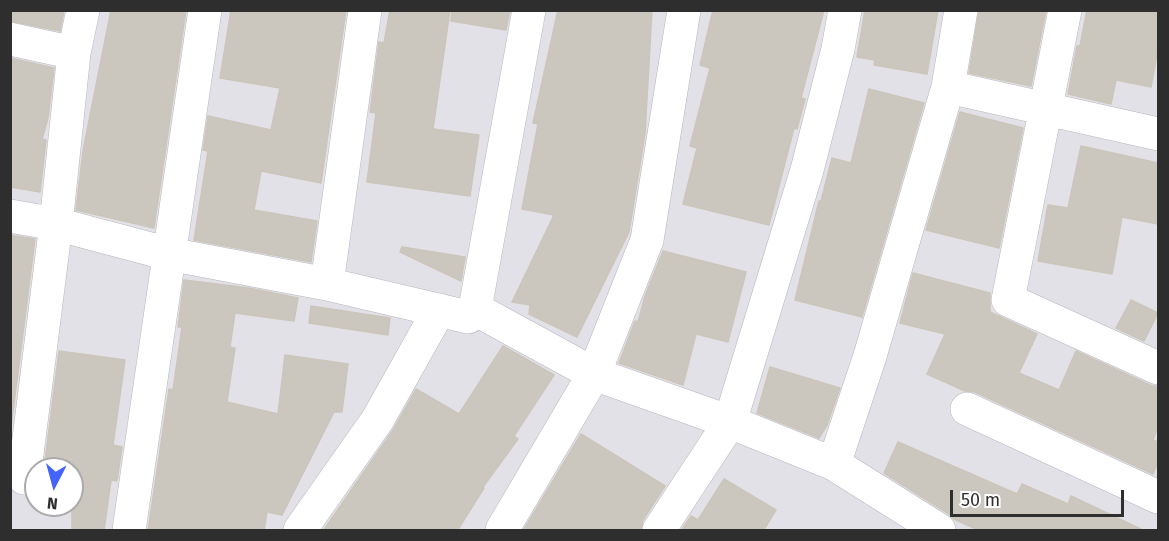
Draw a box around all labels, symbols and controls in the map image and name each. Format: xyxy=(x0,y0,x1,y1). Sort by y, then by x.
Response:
north arrow xyxy=(24,457,84,517)
scale bar xyxy=(953,478,1127,516)
text: 50 m xyxy=(961,489,1000,511)
text: N xyxy=(46,493,59,513)

